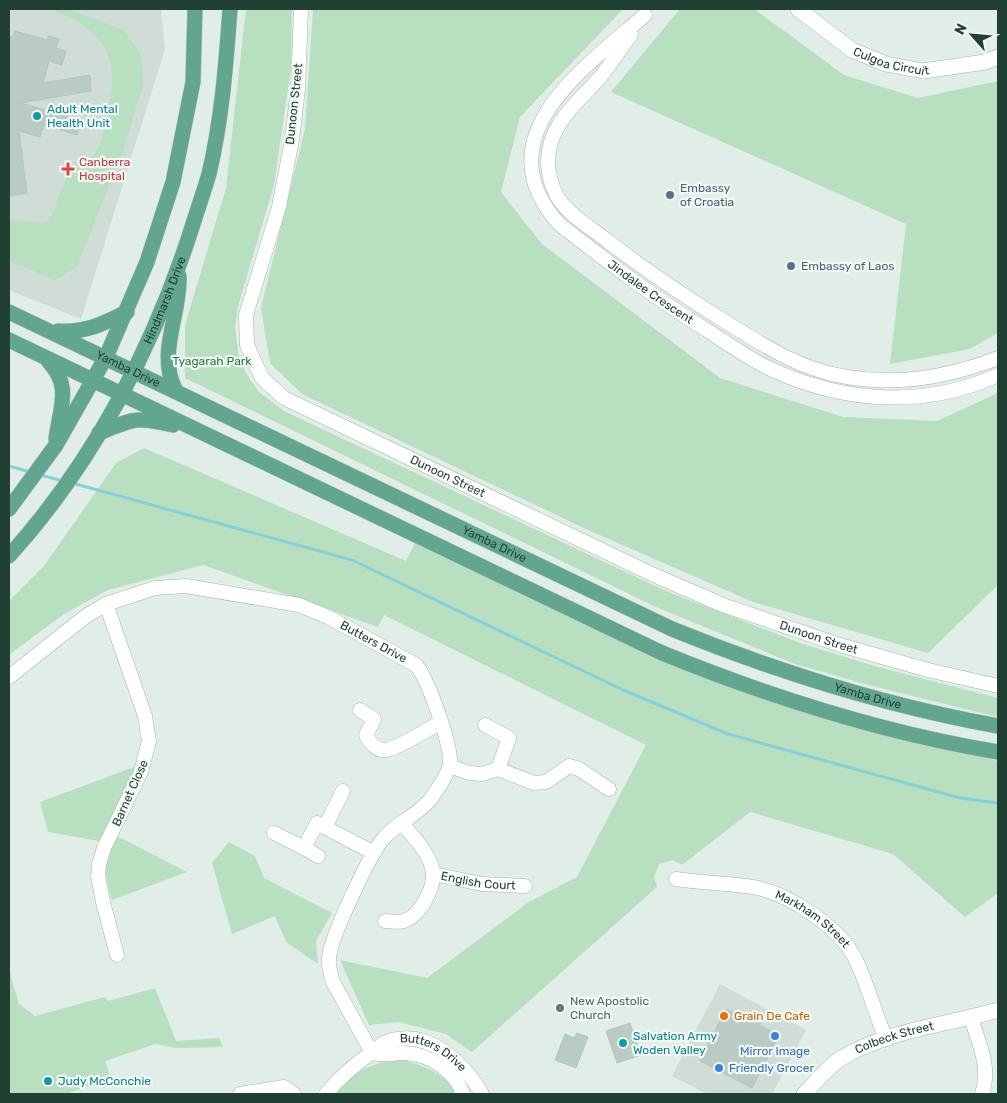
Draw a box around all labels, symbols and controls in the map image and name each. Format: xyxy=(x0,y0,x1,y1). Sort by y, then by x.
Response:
north arrow xyxy=(947,10,997,60)
text: N xyxy=(951,21,971,38)
street label: Culgoa Circuit xyxy=(851,44,930,78)
street label: Dunoon Street xyxy=(283,62,305,145)
place label: Adult Mental Health Unit xyxy=(47,102,118,130)
marker: Adult Mental Health Unit xyxy=(31,110,43,122)
place label: Canberra Hospital xyxy=(79,155,130,183)
marker: Canberra Hospital xyxy=(61,162,75,176)
place label: Embassy of Croatia xyxy=(680,181,734,209)
marker: Embassy of Croatia xyxy=(664,189,676,201)
street label: Hindmarsh Drive xyxy=(141,255,189,346)
street label: Jindalee Crescent xyxy=(605,257,696,327)
place label: Embassy of Laos xyxy=(801,259,894,273)
marker: Embassy of Laos xyxy=(785,260,797,272)
street label: Yamba Drive xyxy=(94,348,163,390)
park label: Tyagarah Park xyxy=(172,354,252,368)
street label: Dunoon Street xyxy=(408,452,488,500)
street label: Yamba Drive xyxy=(460,523,529,565)
street label: Butters Drive xyxy=(338,618,410,666)
street label: Dunoon Street xyxy=(778,618,860,657)
street label: Yamba Drive xyxy=(832,680,903,712)
street label: Barnet Close xyxy=(109,757,151,828)
street label: English Court xyxy=(440,869,516,893)
street label: Markham Street xyxy=(773,887,853,951)
place label: New Apostolic Church xyxy=(570,994,649,1022)
marker: New Apostolic Church xyxy=(554,1002,566,1014)
place label: Grain De Cafe xyxy=(734,1009,810,1023)
marker: Grain De Cafe xyxy=(718,1010,730,1022)
street label: Colbeck Street xyxy=(853,1019,935,1057)
place label: Salvation Army Woden Valley xyxy=(633,1029,717,1057)
marker: Mirror Image xyxy=(769,1030,781,1042)
street label: Butters Drive xyxy=(400,1031,469,1074)
marker: Salvation Army Woden Valley xyxy=(617,1037,629,1049)
place label: Mirror Image xyxy=(740,1044,810,1058)
place label: Friendly Grocer xyxy=(729,1061,814,1075)
marker: Friendly Grocer xyxy=(713,1062,725,1074)
place label: Judy McConchie xyxy=(58,1074,151,1088)
marker: Judy McConchie xyxy=(42,1075,54,1087)

